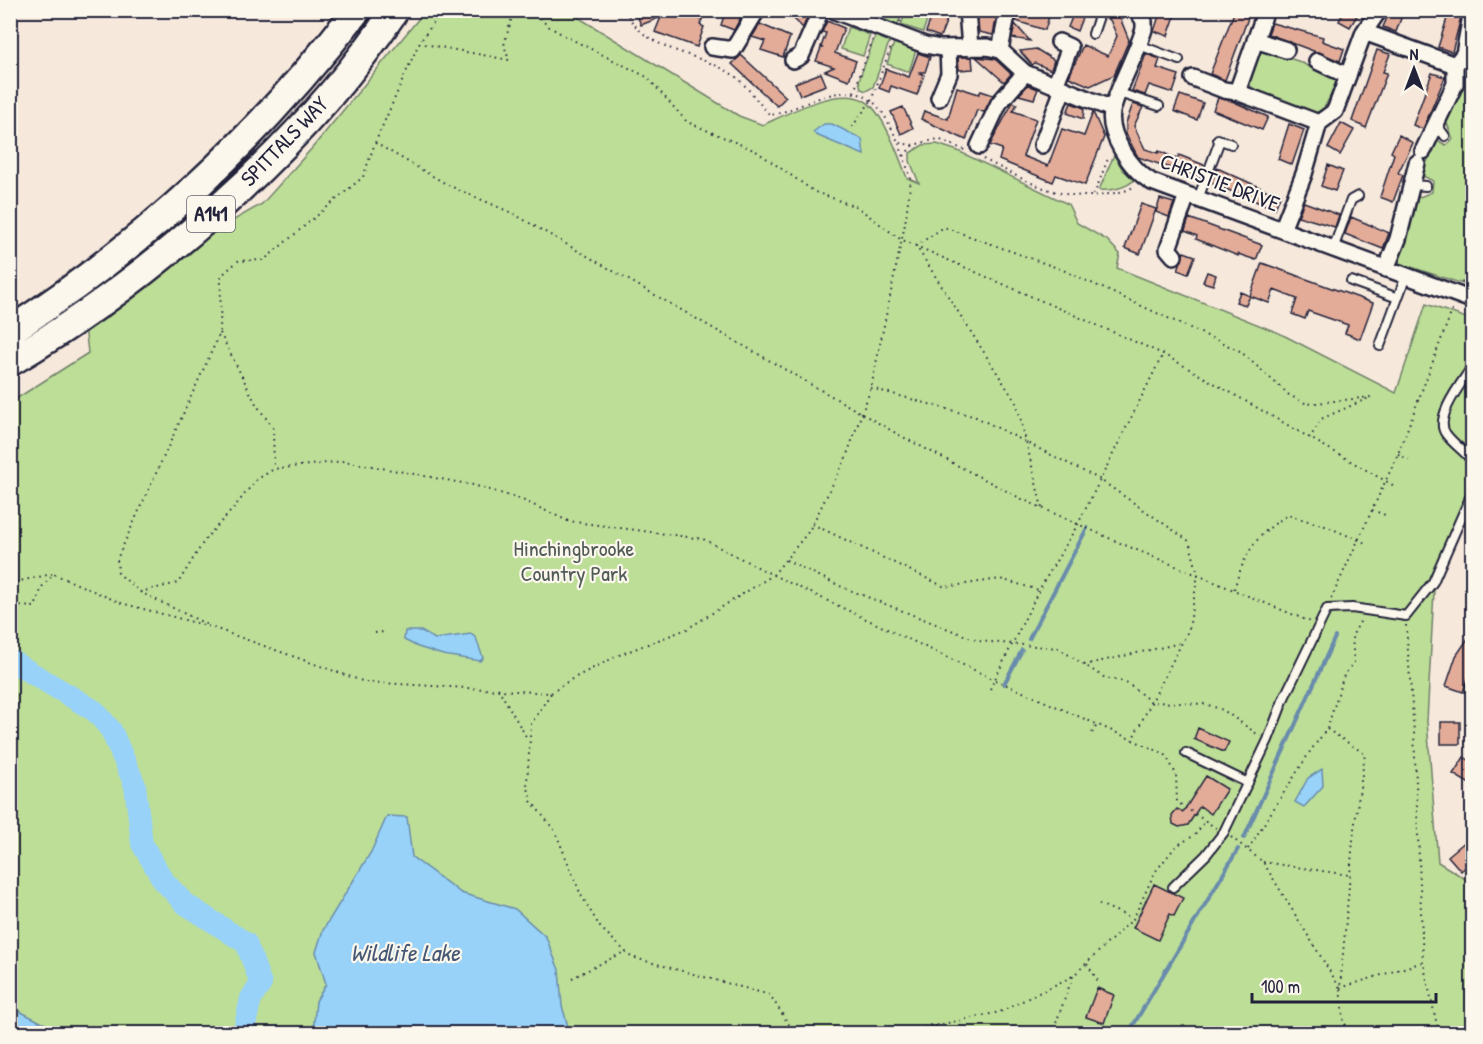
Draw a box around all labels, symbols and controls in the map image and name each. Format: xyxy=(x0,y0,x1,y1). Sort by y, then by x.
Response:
north arrow xyxy=(1384,39,1444,99)
text: N xyxy=(1410,43,1419,65)
street label: SPITTALS WAY xyxy=(233,89,335,193)
street label: CHRISTIE DRIVE xyxy=(1156,145,1284,219)
road number: A141 xyxy=(187,196,235,232)
park label: Hinchingbrooke Country Park xyxy=(514,533,635,588)
water label: Wildlife Lake xyxy=(350,936,461,968)
scale bar xyxy=(1252,966,1436,1004)
text: 100 m xyxy=(1261,974,1300,999)

